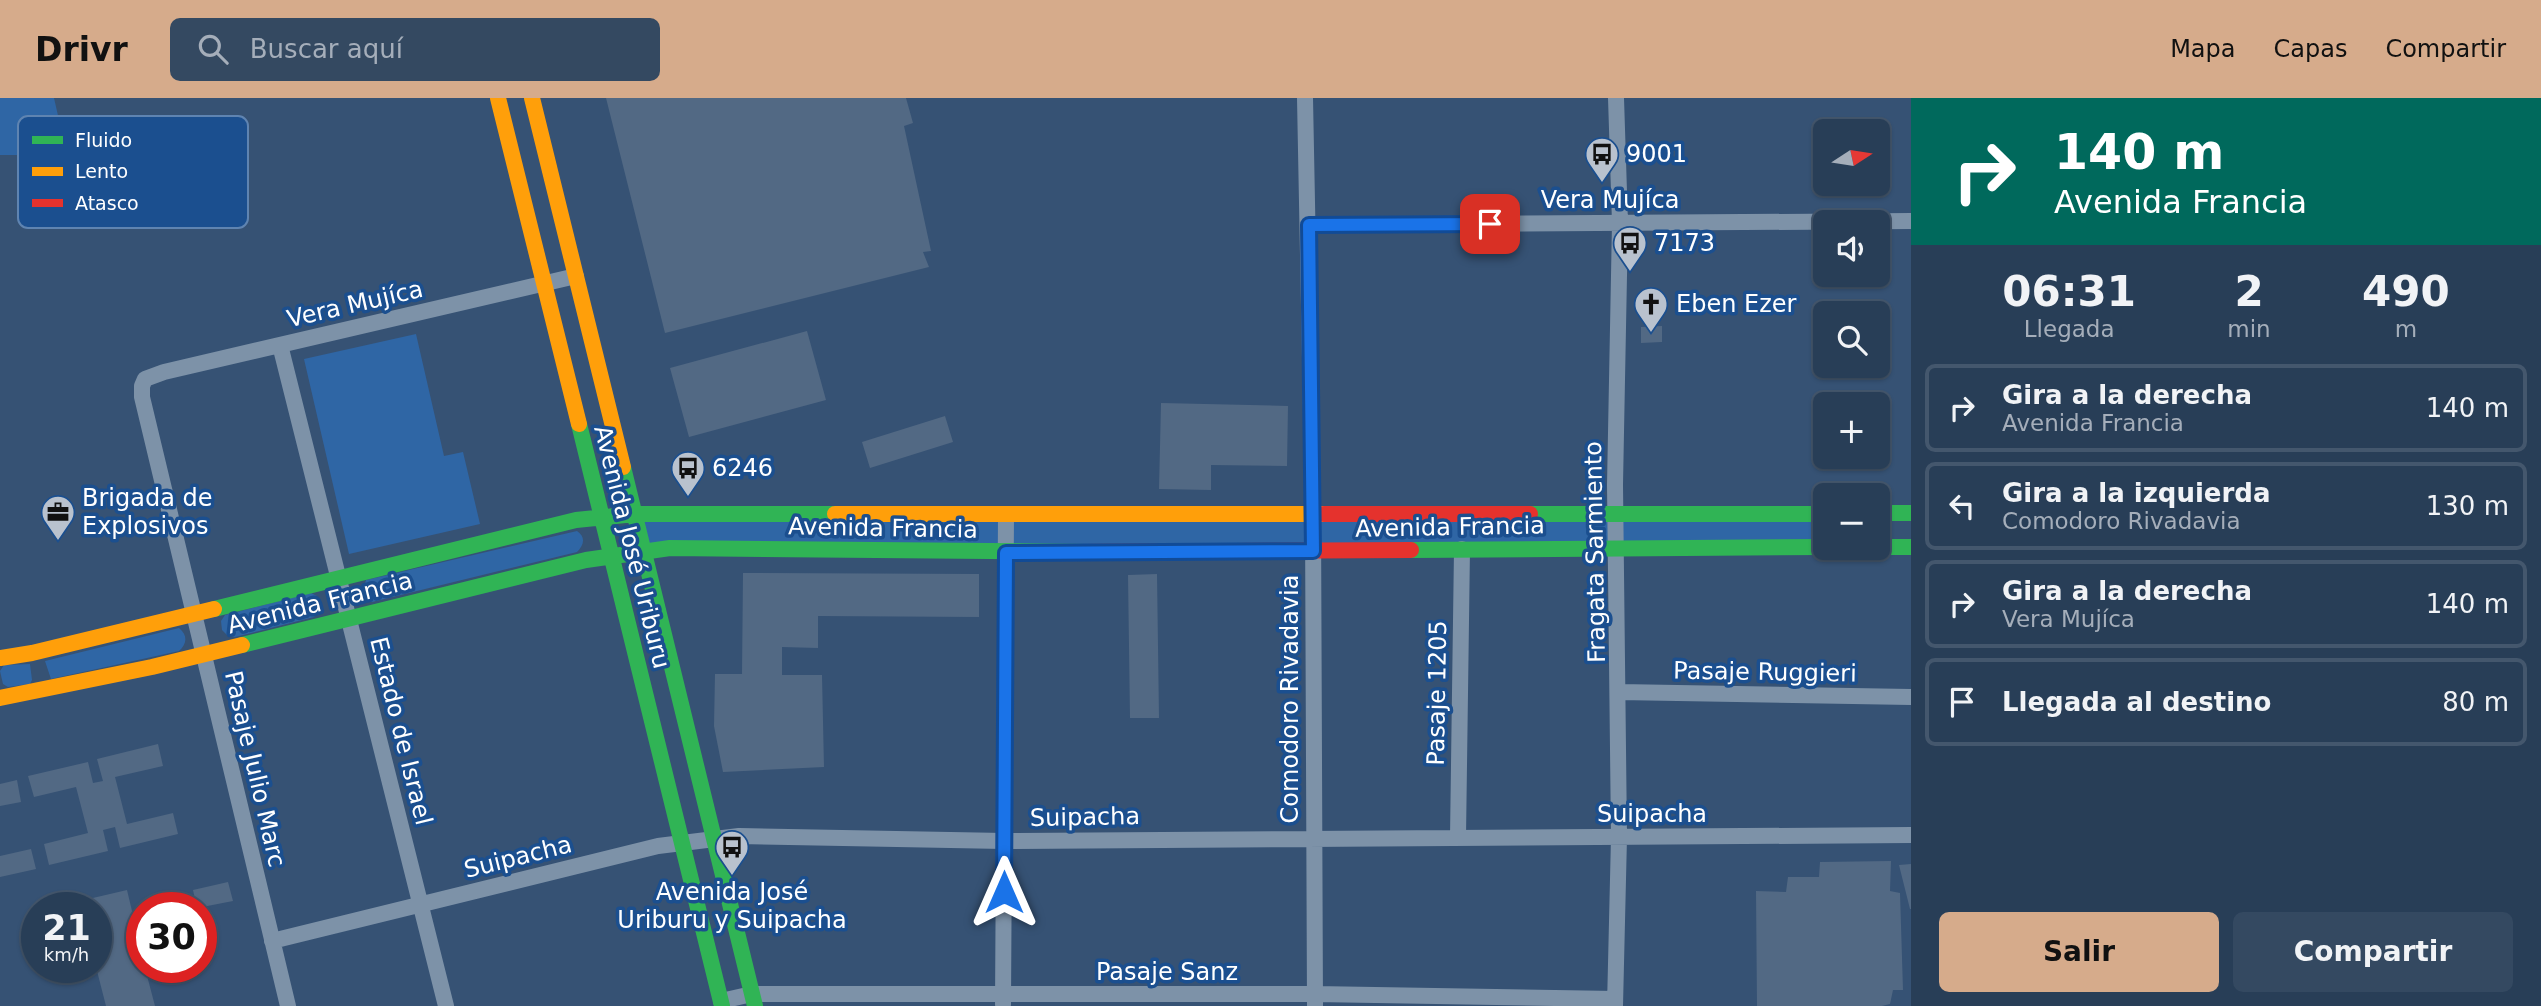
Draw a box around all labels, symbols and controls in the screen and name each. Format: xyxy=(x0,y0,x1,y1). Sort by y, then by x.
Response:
search box xyxy=(170,18,660,81)
text: Drivr xyxy=(35,30,128,69)
icon: search xyxy=(194,30,232,68)
text: Buscar aquí xyxy=(250,34,403,64)
text: Mapa xyxy=(2170,35,2236,63)
text: Capas xyxy=(2274,35,2347,63)
text: Compartir xyxy=(2385,35,2506,63)
legend xyxy=(18,116,248,228)
north arrow xyxy=(1813,119,1890,196)
map controls xyxy=(1813,119,1890,560)
text: 140 m xyxy=(2054,124,2224,181)
icon: right xyxy=(1939,126,2030,217)
text: Fluido xyxy=(75,129,132,151)
bus stop icon: 9001 xyxy=(1583,135,1621,184)
place label: 9001 xyxy=(1626,140,1687,168)
text: Lento xyxy=(75,160,128,182)
text: Avenida Francia xyxy=(2054,183,2307,221)
street label: Vera Mujíca xyxy=(1541,186,1679,214)
text: Atasco xyxy=(75,192,139,214)
pin xyxy=(1460,194,1520,254)
icon: arrive xyxy=(1471,205,1509,243)
button: sound xyxy=(1813,210,1890,287)
bus stop icon: 7173 xyxy=(1611,224,1649,273)
place label: 7173 xyxy=(1654,229,1715,257)
text: 06:31 xyxy=(2002,267,2136,316)
text: 2 xyxy=(2234,267,2264,316)
text: 490 xyxy=(2362,267,2450,316)
street label: Vera Mujíca xyxy=(284,275,426,333)
church icon: Eben Ezer xyxy=(1632,285,1670,334)
place label: Eben Ezer xyxy=(1676,290,1797,318)
button: search xyxy=(1813,301,1890,378)
text: Llegada xyxy=(2024,316,2115,342)
text: min xyxy=(2227,316,2271,342)
text: m xyxy=(2395,316,2417,342)
text: Gira a la derecha xyxy=(2002,380,2252,410)
icon: right xyxy=(1943,389,1981,427)
button: + xyxy=(1813,392,1890,469)
text: 140 m xyxy=(2426,393,2509,423)
text: Avenida Francia xyxy=(2002,410,2184,436)
street label: Avenida José Uriburu xyxy=(588,422,676,672)
street label: Fragata Sarmiento xyxy=(1579,441,1611,663)
bus stop icon: 6246 xyxy=(669,449,707,498)
place label: 6246 xyxy=(712,454,773,482)
text: Gira a la izquierda xyxy=(2002,478,2270,508)
button: − xyxy=(1813,483,1890,560)
place label: Brigada de Explosivos xyxy=(82,484,213,540)
icon: left xyxy=(1943,487,1981,525)
text: 130 m xyxy=(2426,491,2509,521)
office icon: Brigada de Explosivos xyxy=(39,493,77,542)
text: Comodoro Rivadavia xyxy=(2002,508,2240,534)
street label: Avenida Francia xyxy=(1355,511,1545,543)
street label: Avenida Francia xyxy=(788,512,978,544)
street label: Avenida Francia xyxy=(225,566,415,640)
street label: Comodoro Rivadavia xyxy=(1276,575,1304,823)
text: Gira a la derecha xyxy=(2002,576,2252,606)
icon: right xyxy=(1943,585,1981,623)
text: 140 m xyxy=(2426,589,2509,619)
text: Vera Mujíca xyxy=(2002,606,2135,632)
street label: Pasaje 1205 xyxy=(1422,620,1452,766)
street label: Estado de Israel xyxy=(364,634,438,828)
street label: Pasaje Ruggieri xyxy=(1673,656,1857,688)
street label: Pasaje Julio Marc xyxy=(219,668,291,870)
icon: arrive xyxy=(1943,683,1981,721)
text: Llegada al destino xyxy=(2002,687,2271,717)
text: 80 m xyxy=(2442,687,2509,717)
street label: Suipacha xyxy=(1597,800,1707,828)
street label: Suipacha xyxy=(1030,802,1140,832)
bus stop icon: Avenida José Uriburu y Suipacha xyxy=(713,828,751,877)
street label: Suipacha xyxy=(461,830,575,884)
position arrow xyxy=(967,855,1041,929)
place label: Avenida José Uriburu y Suipacha xyxy=(617,878,847,934)
speed limit sign: 30 xyxy=(126,892,217,983)
text: 21 xyxy=(42,908,91,948)
button: Salir xyxy=(1939,912,2219,992)
button: Compartir xyxy=(2233,912,2513,992)
text: km/h xyxy=(44,944,89,965)
street label: Pasaje Sanz xyxy=(1096,958,1238,986)

